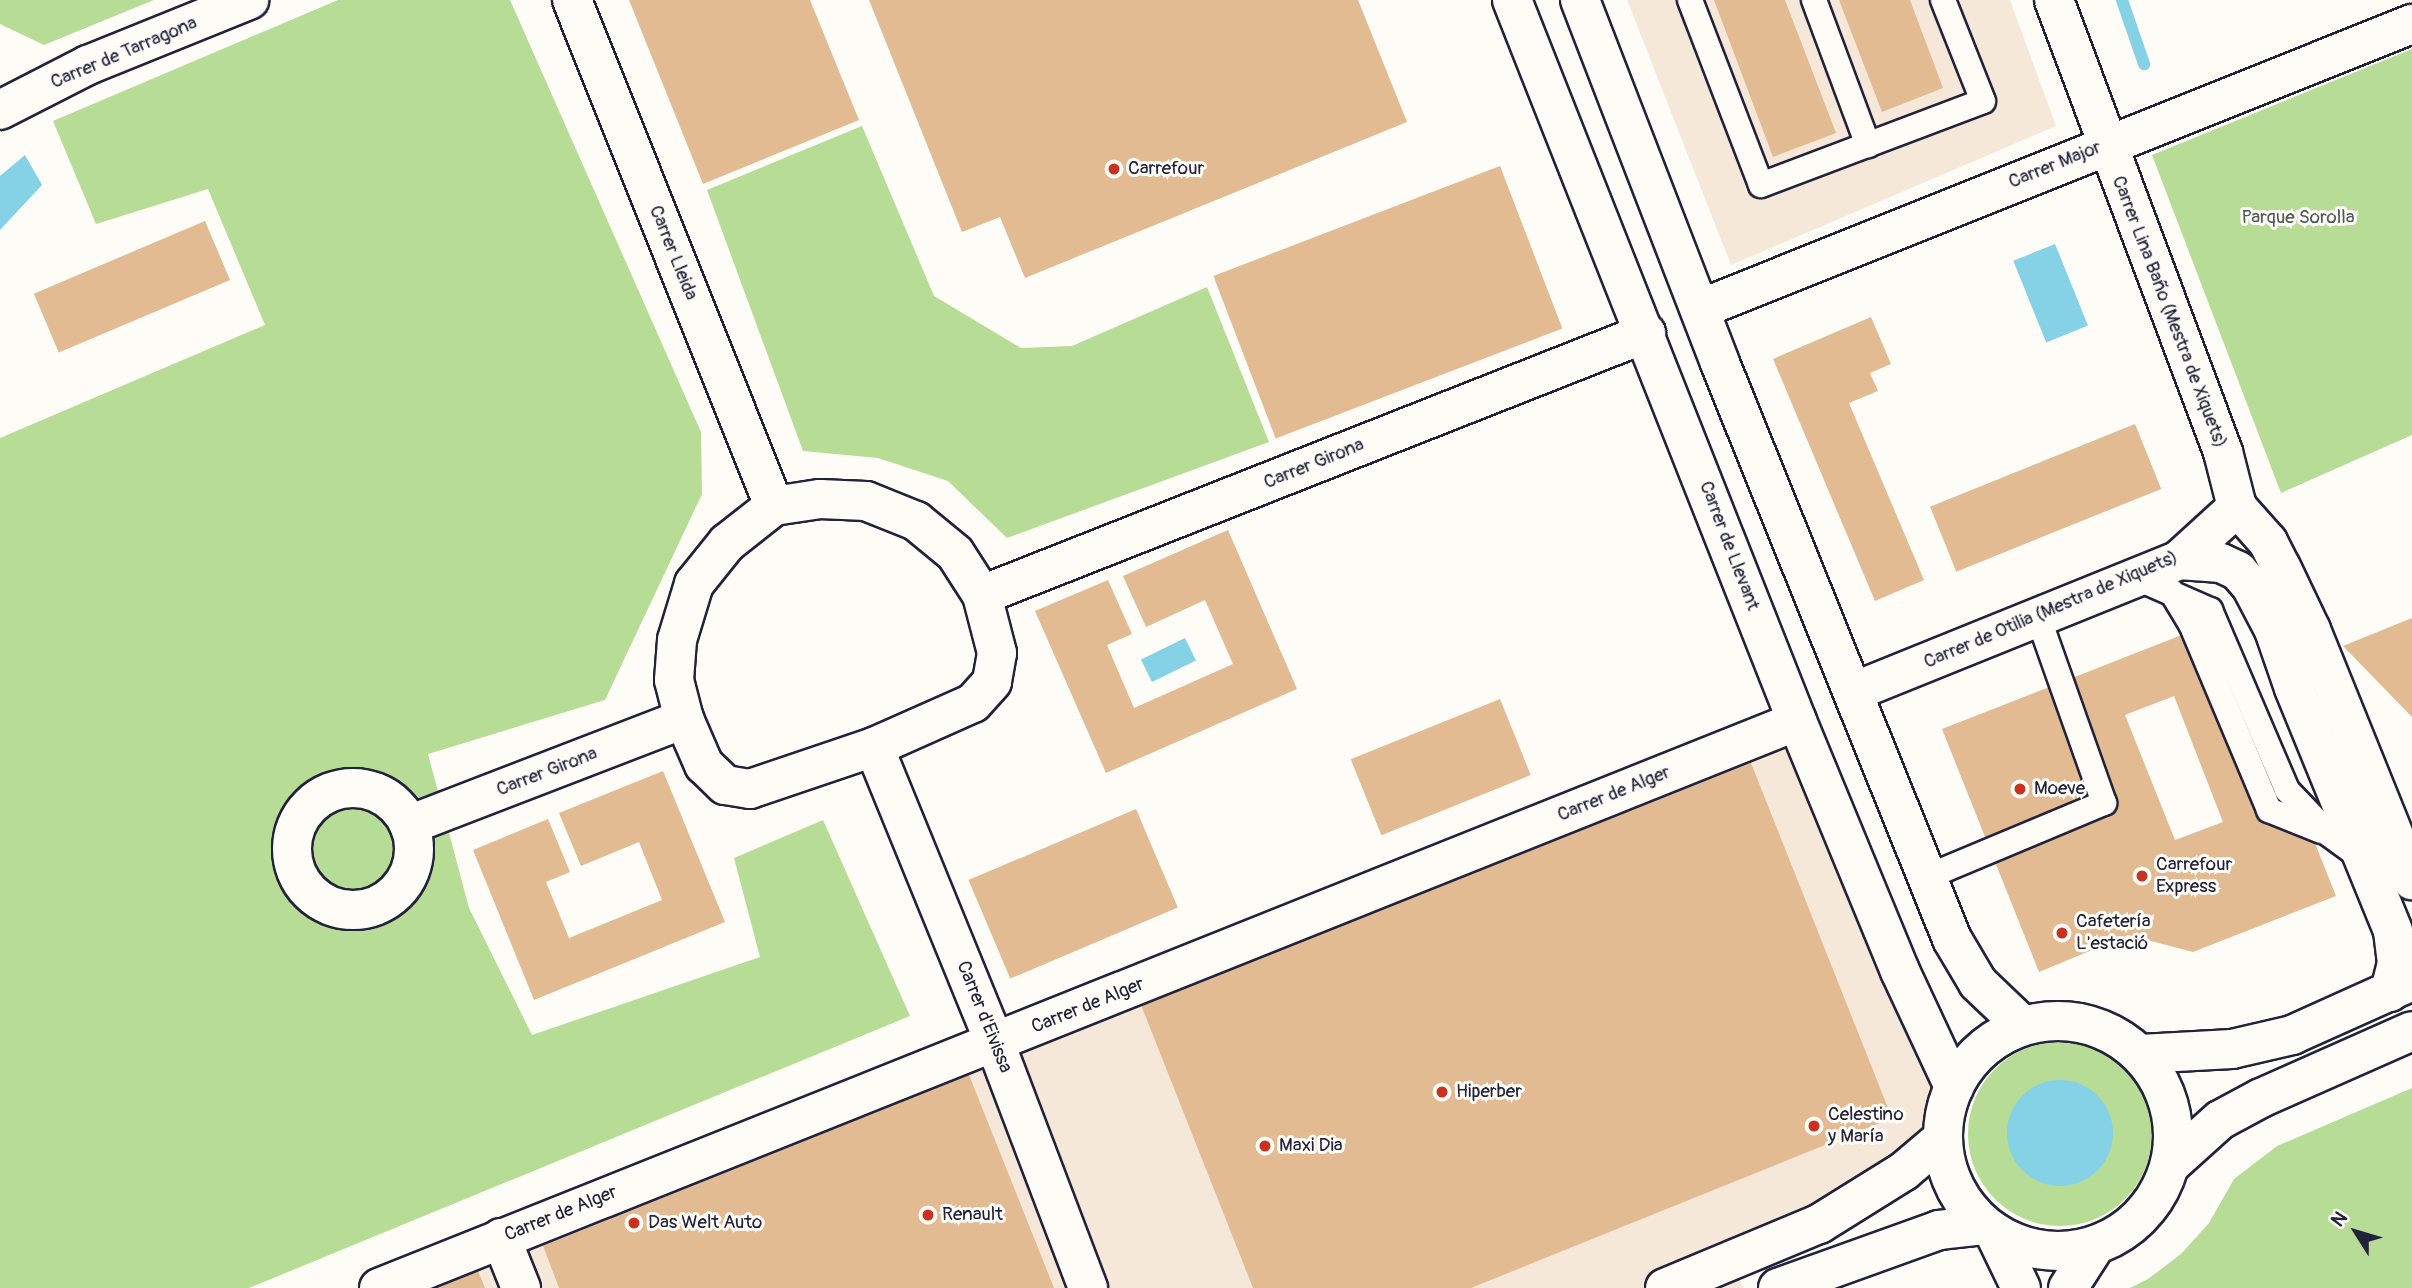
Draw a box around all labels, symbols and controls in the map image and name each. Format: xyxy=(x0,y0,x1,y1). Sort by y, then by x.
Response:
street label: Carrer de Tarragona xyxy=(47,12,201,94)
street label: Carrer Major xyxy=(2005,136,2105,194)
place label: Carrefour xyxy=(1128,158,1204,180)
marker: Carrefour xyxy=(1106,161,1122,177)
street label: Carrer Lina Baño (Mestra de Xiquets) xyxy=(2107,173,2231,451)
street label: Carrer Lleida xyxy=(644,202,702,304)
park label: Parque Sorolla xyxy=(2241,207,2355,229)
street label: Carrer Girona xyxy=(1261,434,1367,494)
street label: Carrer de Llevant xyxy=(1694,478,1764,614)
street label: Carrer de Otilia (Mestra de Xiquets) xyxy=(1921,546,2181,674)
street label: Carrer Girona xyxy=(493,742,601,802)
street label: Carrer de Alger xyxy=(1554,761,1674,827)
place label: Moeve xyxy=(2034,778,2085,800)
marker: Moeve xyxy=(2012,781,2028,797)
place label: Carrefour Express xyxy=(2156,854,2232,898)
marker: Carrefour Express xyxy=(2134,868,2150,884)
place label: Cafetería L'estació xyxy=(2076,911,2150,955)
marker: Cafetería L'estació xyxy=(2054,925,2070,941)
street label: Carrer d'Eivissa xyxy=(951,958,1017,1076)
street label: Carrer de Alger xyxy=(1028,973,1148,1039)
place label: Hiperber xyxy=(1456,1081,1522,1103)
marker: Hiperber xyxy=(1434,1084,1450,1100)
place label: Celestino y María xyxy=(1828,1104,1904,1148)
marker: Celestino y María xyxy=(1806,1118,1822,1134)
place label: Maxi Dia xyxy=(1279,1135,1343,1157)
marker: Maxi Dia xyxy=(1257,1138,1273,1154)
street label: Carrer de Alger xyxy=(501,1181,621,1247)
north arrow xyxy=(2321,1197,2391,1267)
place label: Renault xyxy=(942,1204,1003,1226)
marker: Renault xyxy=(920,1207,936,1223)
text: N xyxy=(2326,1207,2353,1232)
place label: Das Welt Auto xyxy=(648,1212,762,1234)
marker: Das Welt Auto xyxy=(626,1215,642,1231)

